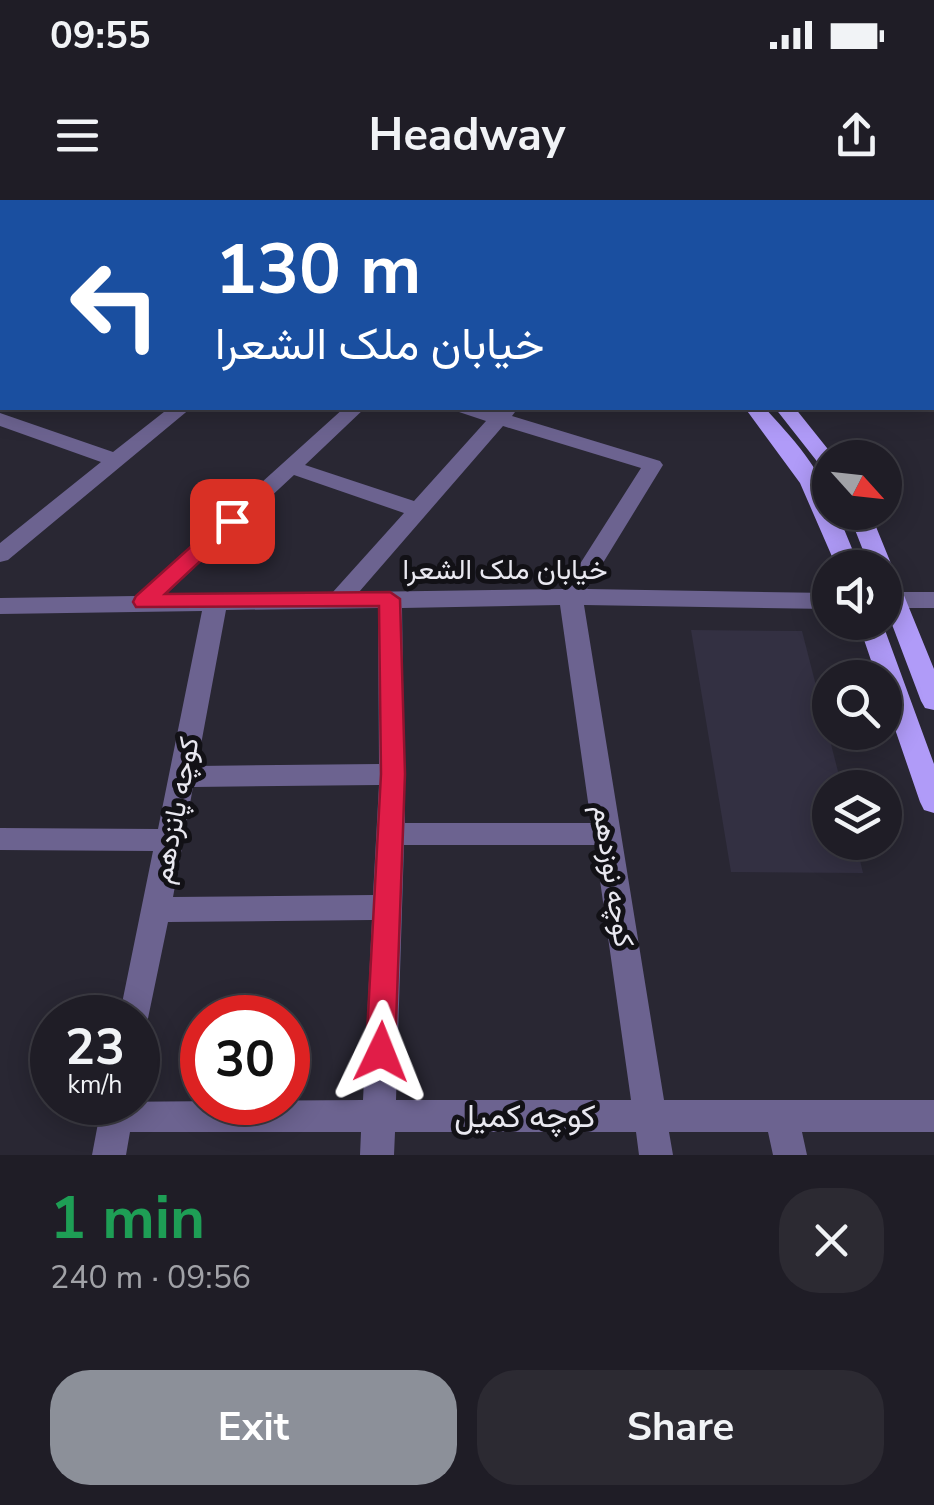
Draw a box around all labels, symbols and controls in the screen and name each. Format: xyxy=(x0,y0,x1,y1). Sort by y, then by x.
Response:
text: 09:55 xyxy=(50,10,151,61)
text: Headway xyxy=(369,105,565,166)
icon: menu xyxy=(50,108,105,163)
icon: share xyxy=(829,108,884,163)
text: 130 m xyxy=(215,222,421,318)
icon: left xyxy=(50,240,180,370)
text: خیابان ملک الشعرا xyxy=(215,314,544,375)
north arrow xyxy=(812,440,902,530)
map controls xyxy=(812,440,902,860)
pin xyxy=(190,479,275,564)
icon: arrive xyxy=(205,494,260,549)
button: sound xyxy=(812,550,902,640)
street label: خیابان ملک الشعرا xyxy=(403,551,608,589)
button: search xyxy=(812,660,902,750)
street label: کوچه پانزدهم xyxy=(143,734,209,887)
button: layers xyxy=(812,770,902,860)
street label: کوچه نوزدهم xyxy=(583,802,643,950)
speed limit sign: 30 xyxy=(180,995,310,1125)
position arrow xyxy=(329,1000,433,1104)
text: 23 xyxy=(65,1013,125,1082)
text: km/h xyxy=(67,1068,123,1102)
street label: کوچه کمیل xyxy=(454,1095,596,1138)
text: 1 min xyxy=(50,1177,205,1259)
button: close xyxy=(779,1188,884,1293)
text: 240 m · 09:56 xyxy=(50,1256,251,1299)
button: Exit xyxy=(50,1370,457,1485)
button: Share xyxy=(477,1370,884,1485)

